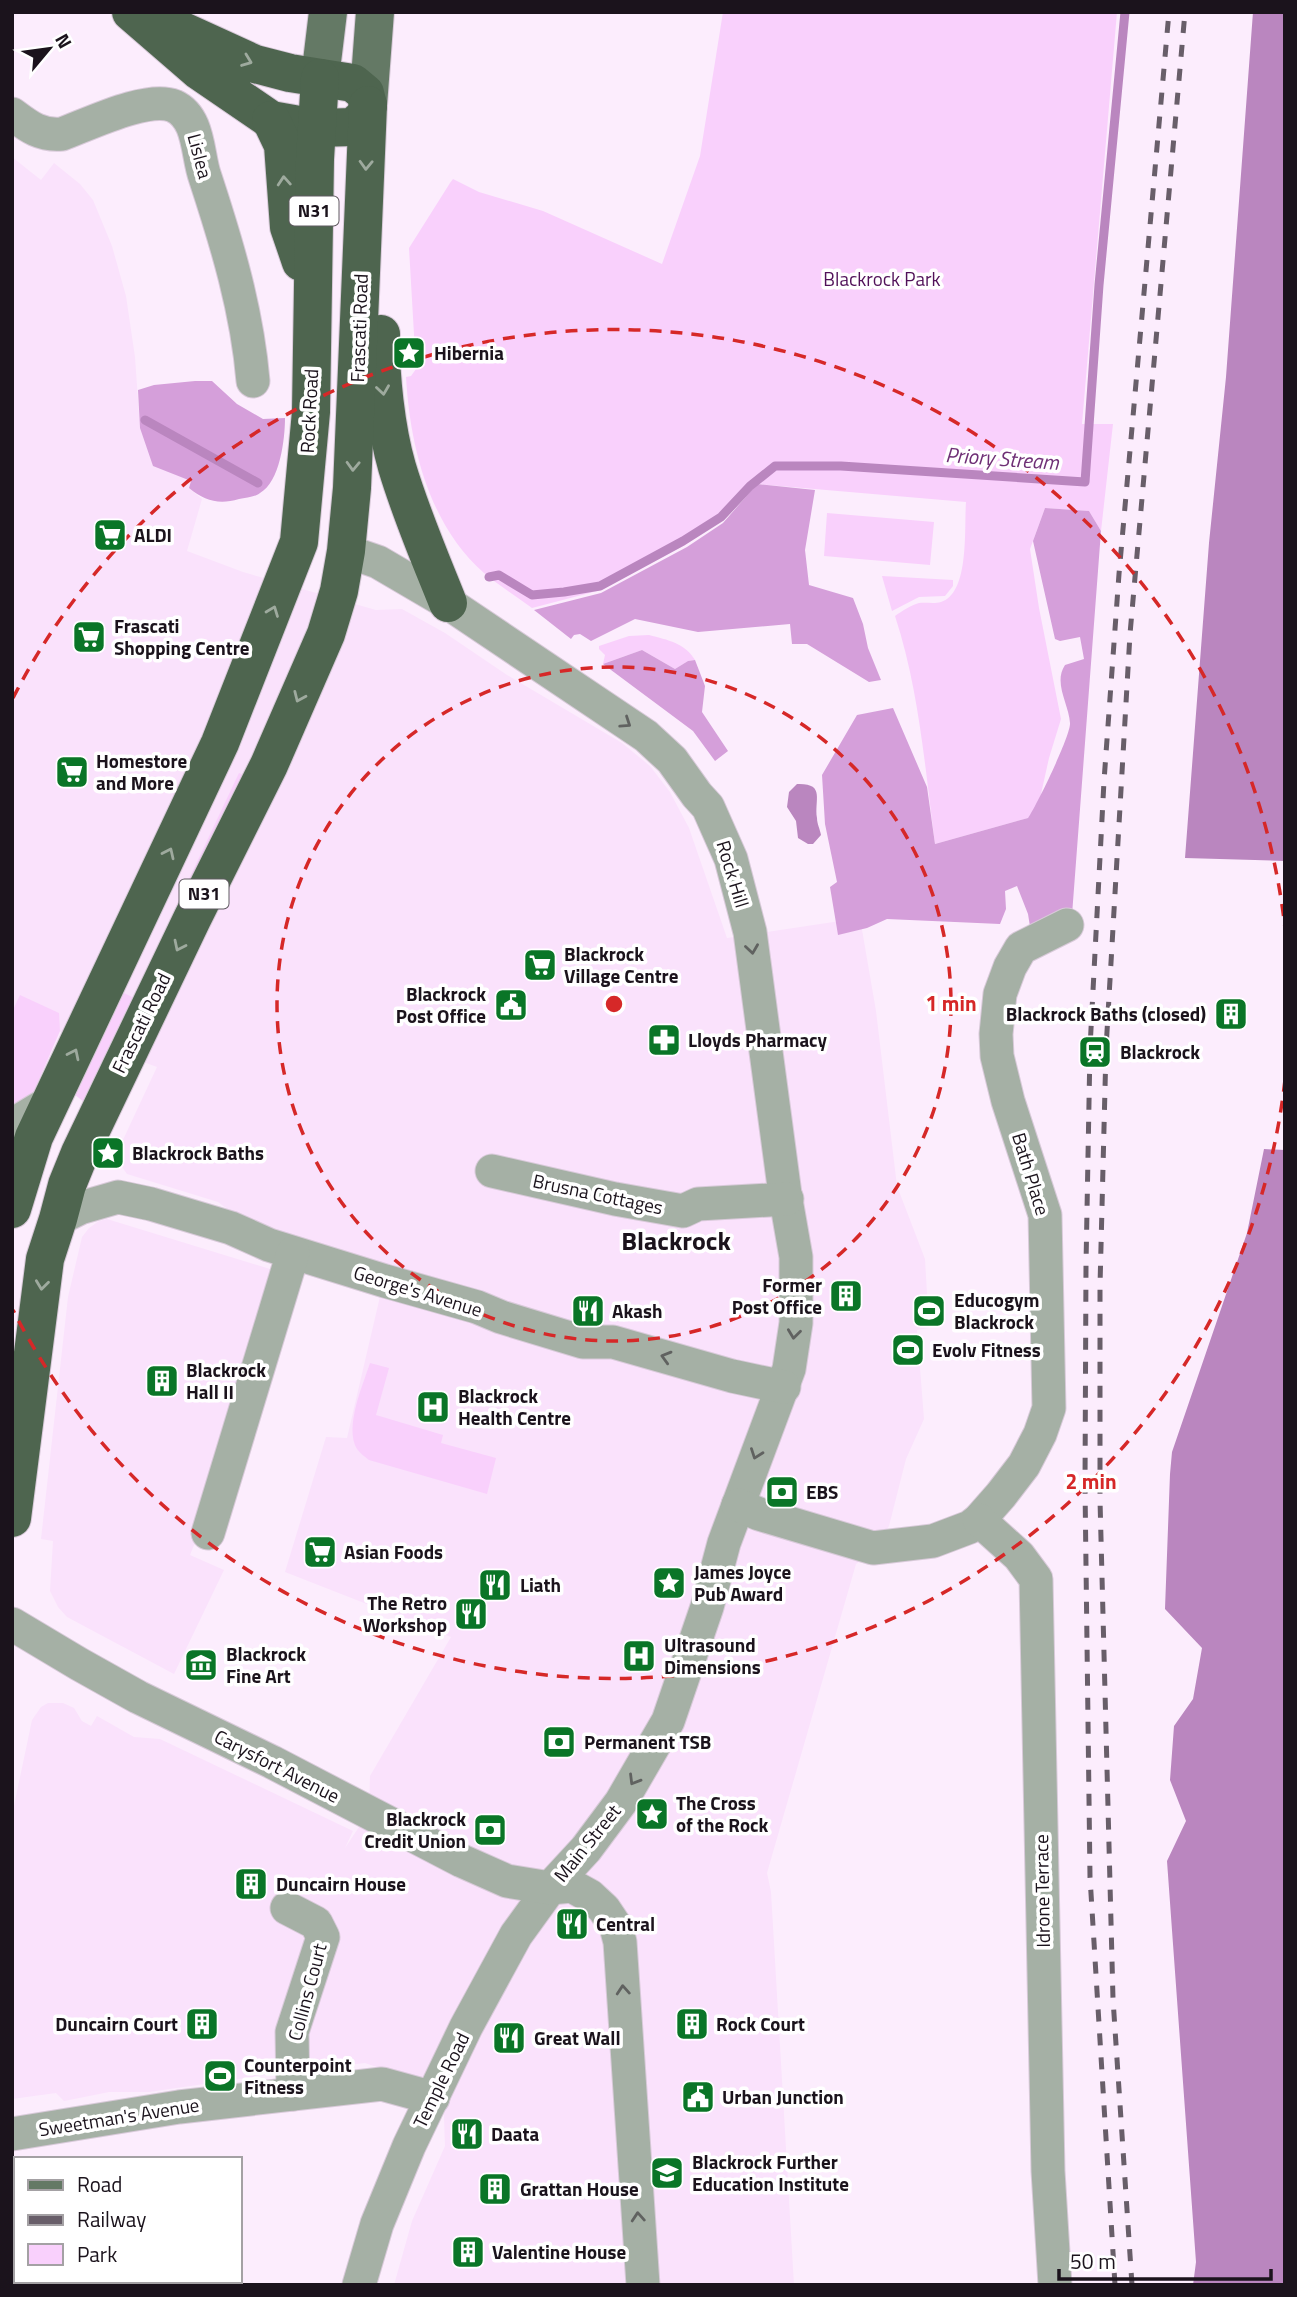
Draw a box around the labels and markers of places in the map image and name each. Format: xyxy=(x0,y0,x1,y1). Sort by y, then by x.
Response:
place icon: Hibernia xyxy=(390,334,428,372)
place label: Hibernia xyxy=(434,338,504,367)
supermarket icon: ALDI xyxy=(91,516,129,554)
place label: ALDI xyxy=(134,520,172,549)
place label: Frascati Shopping Centre xyxy=(114,611,250,662)
supermarket icon: Frascati Shopping Centre xyxy=(70,618,108,656)
place label: Homestore and More xyxy=(96,746,188,797)
supermarket icon: Homestore and More xyxy=(53,753,91,791)
place label: Blackrock Village Centre xyxy=(564,939,679,990)
supermarket icon: Blackrock Village Centre xyxy=(521,946,559,984)
place label: Blackrock Post Office xyxy=(396,979,486,1030)
public building icon: Blackrock Post Office xyxy=(492,986,530,1024)
centre of rings xyxy=(602,992,626,1016)
building icon: Blackrock Baths (closed) xyxy=(1212,995,1250,1033)
place label: Blackrock Baths (closed) xyxy=(1006,999,1206,1028)
pharmacy icon: Lloyds Pharmacy xyxy=(645,1021,683,1059)
place label: Lloyds Pharmacy xyxy=(688,1025,828,1054)
station icon: Blackrock xyxy=(1076,1033,1114,1071)
place label: Blackrock xyxy=(1120,1037,1200,1066)
place icon: Blackrock Baths xyxy=(89,1134,127,1172)
place label: Blackrock Baths xyxy=(132,1138,264,1167)
place label: Former Post Office xyxy=(732,1270,822,1321)
building icon: Former Post Office xyxy=(827,1277,865,1315)
place label: Educogym Blackrock xyxy=(954,1285,1039,1336)
restaurant icon: Akash xyxy=(569,1292,607,1330)
sports icon: Educogym Blackrock xyxy=(910,1292,948,1330)
place label: Akash xyxy=(612,1296,662,1325)
sports icon: Evolv Fitness xyxy=(889,1331,927,1369)
place label: Evolv Fitness xyxy=(932,1335,1041,1364)
place label: Blackrock Hall II xyxy=(186,1355,266,1406)
building icon: Blackrock Hall II xyxy=(143,1362,181,1400)
place label: Blackrock Health Centre xyxy=(458,1381,571,1432)
hospital icon: Blackrock Health Centre xyxy=(414,1388,452,1426)
bank icon: EBS xyxy=(763,1473,801,1511)
place label: EBS xyxy=(806,1477,838,1506)
supermarket icon: Asian Foods xyxy=(301,1533,339,1571)
place label: Asian Foods xyxy=(344,1537,443,1566)
place label: James Joyce Pub Award xyxy=(694,1557,792,1608)
place icon: James Joyce Pub Award xyxy=(650,1564,688,1602)
restaurant icon: Liath xyxy=(476,1566,514,1604)
place label: Liath xyxy=(520,1570,561,1599)
place label: The Retro Workshop xyxy=(363,1588,447,1639)
restaurant icon: The Retro Workshop xyxy=(452,1595,490,1633)
place label: Ultrasound Dimensions xyxy=(664,1630,761,1681)
hospital icon: Ultrasound Dimensions xyxy=(620,1637,658,1675)
place label: Blackrock Fine Art xyxy=(226,1639,306,1690)
museum icon: Blackrock Fine Art xyxy=(182,1646,220,1684)
bank icon: Permanent TSB xyxy=(540,1723,578,1761)
place label: Permanent TSB xyxy=(584,1727,711,1756)
place label: The Cross of the Rock xyxy=(676,1788,769,1839)
place icon: The Cross of the Rock xyxy=(633,1795,671,1833)
place label: Blackrock Credit Union xyxy=(364,1804,466,1855)
bank icon: Blackrock Credit Union xyxy=(471,1811,509,1849)
building icon: Duncairn House xyxy=(232,1865,270,1903)
place label: Duncairn House xyxy=(276,1869,406,1898)
restaurant icon: Central xyxy=(553,1905,591,1943)
place label: Central xyxy=(596,1909,655,1938)
building icon: Duncairn Court xyxy=(183,2005,221,2043)
building icon: Rock Court xyxy=(673,2005,711,2043)
place label: Duncairn Court xyxy=(55,2009,178,2038)
place label: Rock Court xyxy=(716,2009,805,2038)
restaurant icon: Great Wall xyxy=(490,2019,528,2057)
place label: Great Wall xyxy=(534,2023,621,2052)
place label: Counterpoint Fitness xyxy=(244,2050,352,2101)
sports icon: Counterpoint Fitness xyxy=(201,2057,239,2095)
public building icon: Urban Junction xyxy=(679,2078,717,2116)
place label: Urban Junction xyxy=(722,2082,844,2111)
restaurant icon: Daata xyxy=(448,2115,486,2153)
place label: Daata xyxy=(491,2119,539,2148)
place label: Blackrock Further Education Institute xyxy=(692,2147,849,2198)
school or university icon: Blackrock Further Education Institute xyxy=(648,2154,686,2192)
building icon: Grattan House xyxy=(476,2170,514,2208)
place label: Grattan House xyxy=(520,2174,639,2203)
building icon: Valentine House xyxy=(449,2233,487,2271)
place label: Valentine House xyxy=(492,2237,627,2266)

